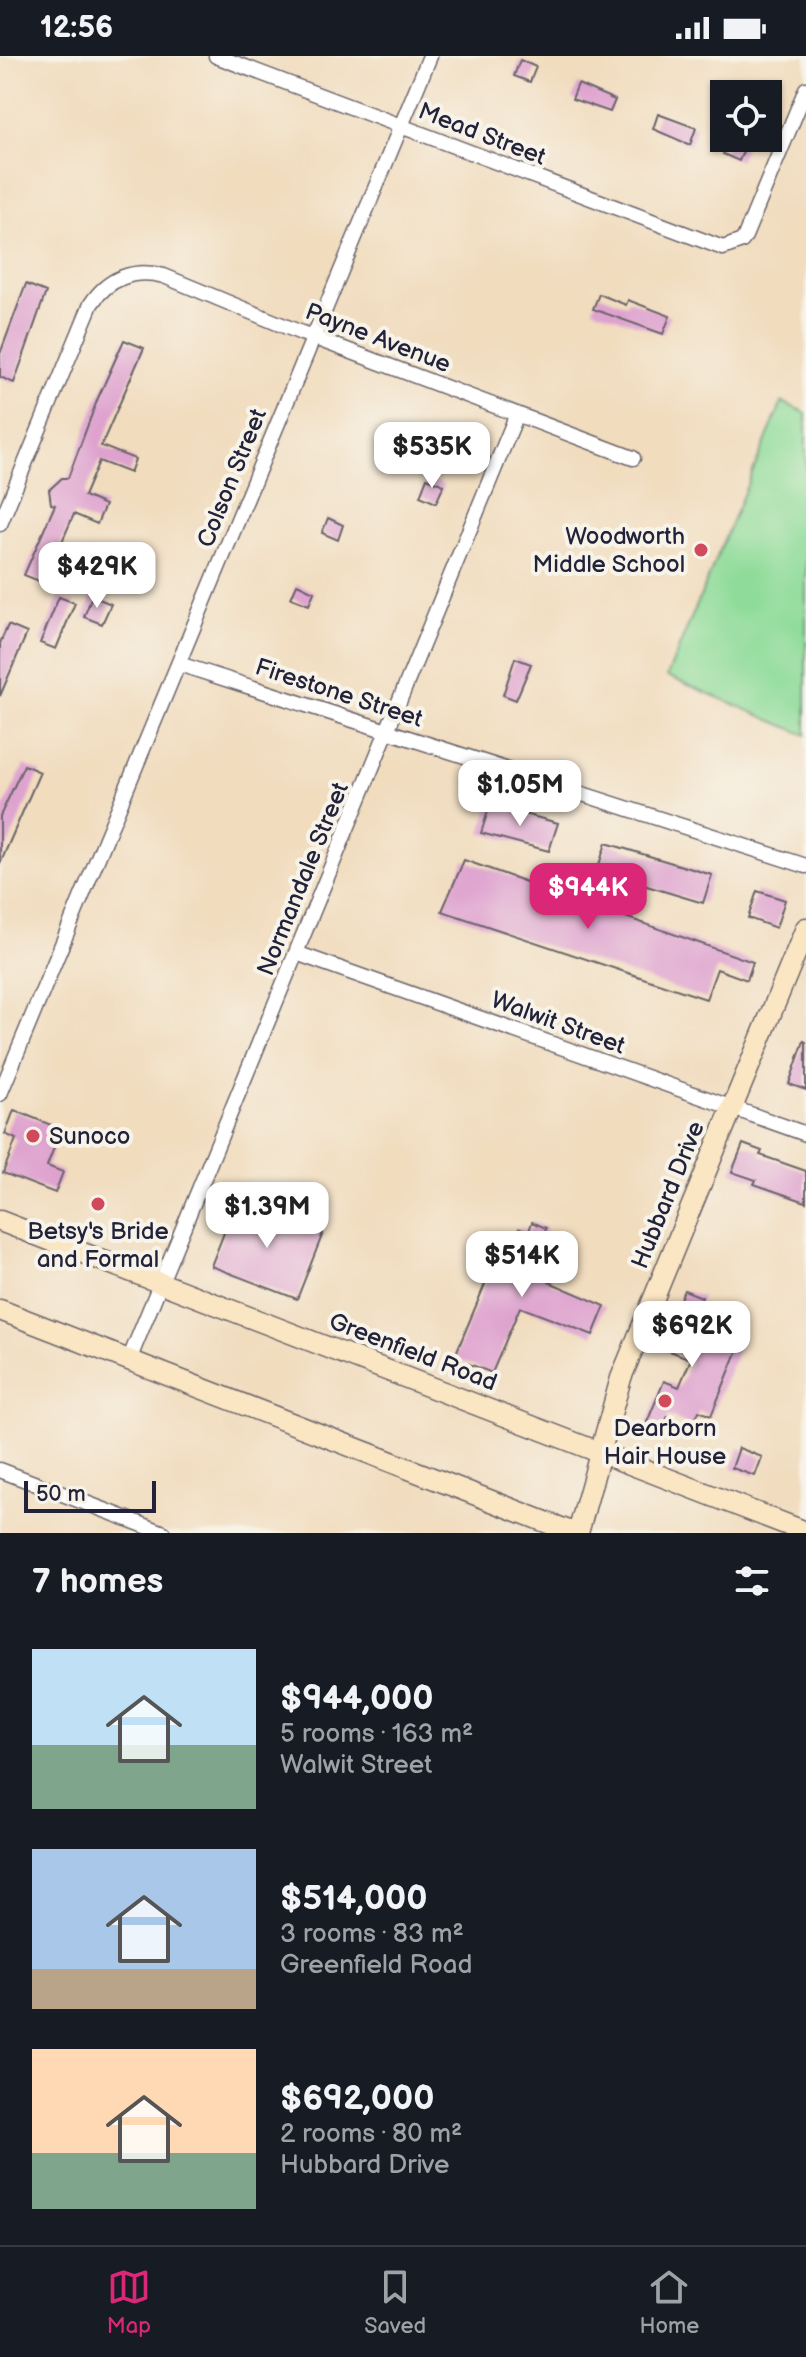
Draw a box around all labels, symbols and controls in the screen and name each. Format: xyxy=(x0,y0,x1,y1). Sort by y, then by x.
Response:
text: 12:56 xyxy=(40,10,113,46)
map controls xyxy=(710,80,782,152)
button: locate xyxy=(710,80,782,152)
street label: Mead Street xyxy=(414,96,550,172)
street label: Payne Avenue xyxy=(301,297,455,379)
street label: Colson Street xyxy=(191,404,273,552)
pin: $535K xyxy=(376,422,488,490)
text: $535K xyxy=(392,432,472,463)
place label: Woodworth Middle School xyxy=(533,522,685,579)
marker: Woodworth Middle School xyxy=(692,541,710,559)
pin: $429K xyxy=(41,542,153,610)
text: $429K xyxy=(57,552,137,583)
street label: Firestone Street xyxy=(252,652,427,734)
pin: $1.05M xyxy=(455,760,585,828)
text: $1.05M xyxy=(476,770,564,801)
street label: Normandale Street xyxy=(251,777,355,980)
pin: $944K xyxy=(532,863,644,931)
text: $944K xyxy=(548,873,628,904)
street label: Walwit Street xyxy=(487,985,630,1061)
street label: Hubbard Drive xyxy=(625,1117,711,1273)
place label: Sunoco xyxy=(49,1122,130,1151)
marker: Sunoco xyxy=(24,1127,42,1145)
pin: $1.39M xyxy=(202,1182,332,1250)
text: $1.39M xyxy=(224,1192,310,1223)
marker: Betsy's Bride and Formal xyxy=(89,1195,107,1213)
place label: Betsy's Bride and Formal xyxy=(27,1217,169,1274)
pin: $514K xyxy=(466,1231,578,1299)
text: $514K xyxy=(484,1241,560,1272)
pin: $692K xyxy=(636,1301,748,1369)
street label: Greenfield Road xyxy=(325,1307,501,1397)
text: $692K xyxy=(651,1311,733,1342)
marker: Dearborn Hair House xyxy=(656,1392,674,1410)
place label: Dearborn Hair House xyxy=(604,1414,726,1471)
scale bar xyxy=(24,1477,156,1513)
text: 50 m xyxy=(36,1481,86,1508)
icon: filters xyxy=(730,1559,774,1603)
text: 7 homes xyxy=(32,1561,163,1602)
text: $944,000 xyxy=(280,1678,433,1719)
icon: home xyxy=(96,1681,192,1777)
text: 5 rooms · 163 m² xyxy=(280,1719,473,1750)
text: Walwit Street xyxy=(280,1750,432,1781)
text: $514,000 xyxy=(280,1878,427,1919)
icon: home xyxy=(96,1881,192,1977)
text: 3 rooms · 83 m² xyxy=(280,1919,464,1950)
text: Greenfield Road xyxy=(280,1950,472,1981)
text: $692,000 xyxy=(280,2078,434,2119)
icon: home xyxy=(96,2081,192,2177)
text: 2 rooms · 80 m² xyxy=(280,2119,462,2150)
text: Hubbard Drive xyxy=(280,2150,449,2181)
tab: Map xyxy=(107,2265,151,2340)
tab: Saved xyxy=(364,2265,426,2340)
tab: Home xyxy=(639,2265,699,2340)

